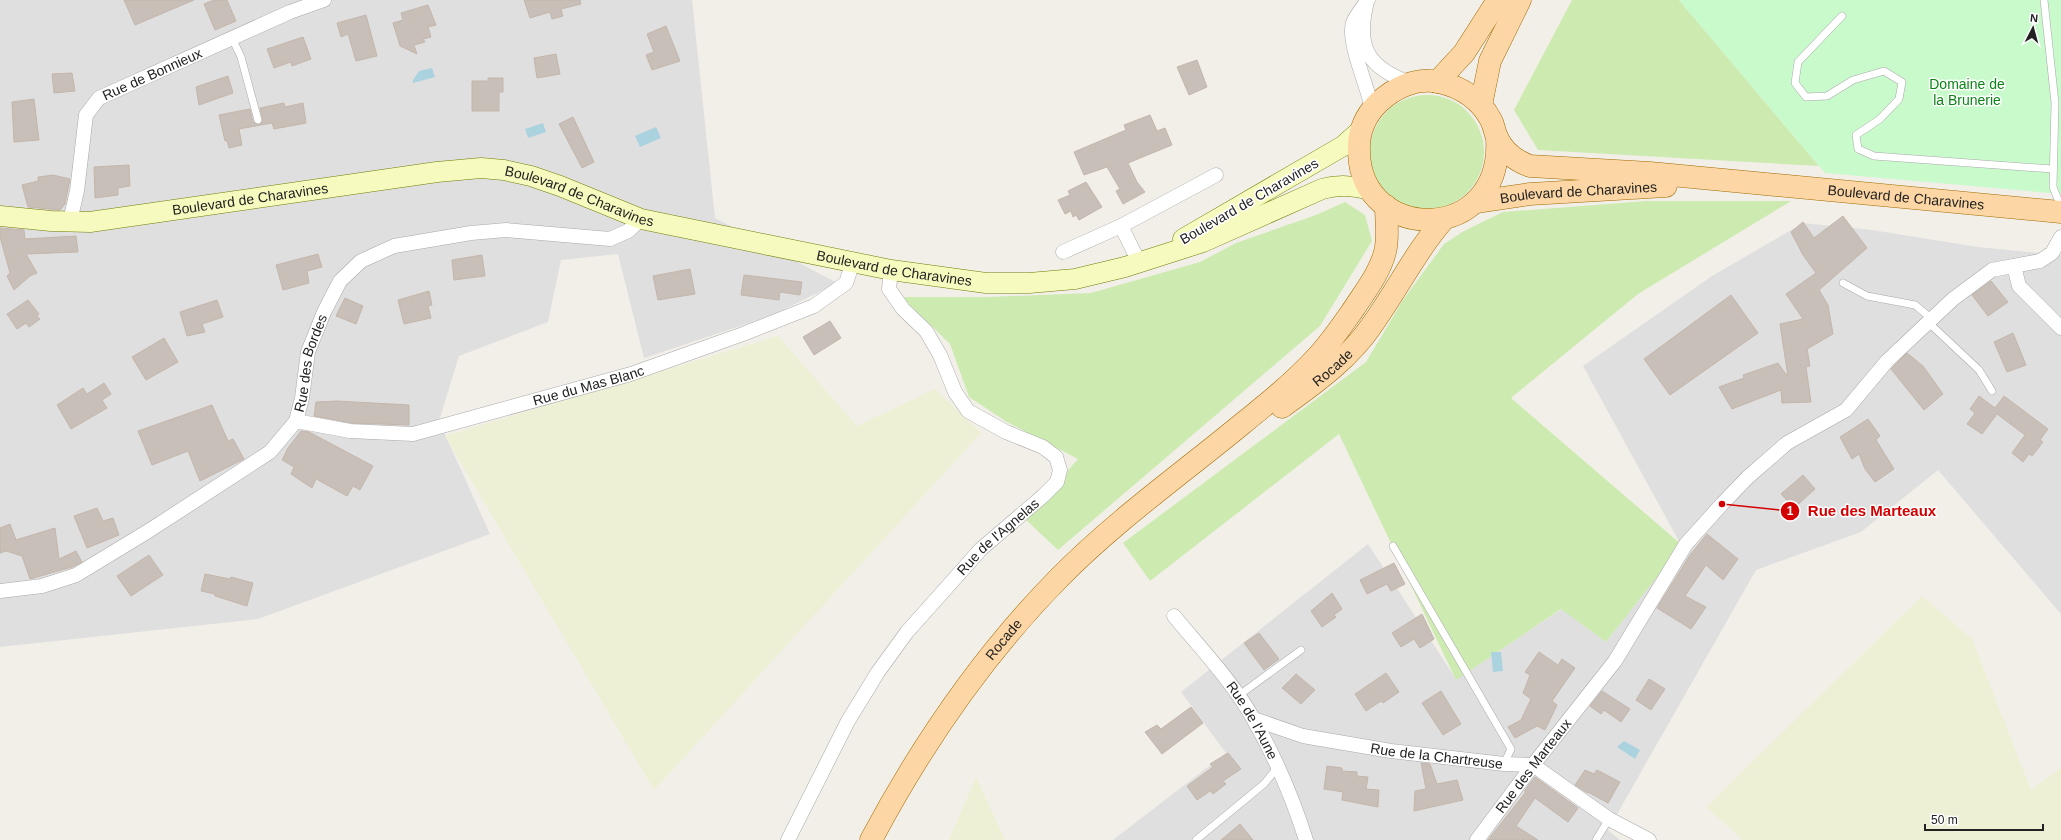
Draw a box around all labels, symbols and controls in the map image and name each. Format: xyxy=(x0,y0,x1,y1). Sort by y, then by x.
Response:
north arrow xyxy=(2013,8,2053,48)
text: N xyxy=(2029,12,2039,24)
street label: Rue de Bonnieux xyxy=(100,45,204,103)
park label: Domaine de la Brunerie xyxy=(1929,76,2005,108)
street label: Boulevard de Charavines xyxy=(1177,155,1321,247)
street label: Boulevard de Charavines xyxy=(503,162,655,229)
street label: Boulevard de Charavines xyxy=(1499,179,1657,206)
street label: Boulevard de Charavines xyxy=(171,180,329,218)
street label: Boulevard de Charavines xyxy=(1827,182,1985,213)
street label: Boulevard de Charavines xyxy=(815,247,973,289)
street label: Rue des Bordes xyxy=(291,312,330,414)
street label: Rocade xyxy=(1309,346,1356,390)
street label: Rue du Mas Blanc xyxy=(531,362,646,409)
street label: Rue de l'Agnelas xyxy=(954,495,1042,578)
callout: Rue des Marteaux xyxy=(1780,498,1944,525)
text: Rue des Marteaux xyxy=(1808,502,1937,519)
text: 1 xyxy=(1787,504,1794,518)
street label: Rocade xyxy=(982,615,1025,663)
street label: Rue de l'Aune xyxy=(1223,678,1281,762)
street label: Rue des Marteaux xyxy=(1492,716,1574,816)
street label: Rue de la Chartreuse xyxy=(1369,740,1504,772)
scale bar xyxy=(1925,806,2043,832)
text: 50 m xyxy=(1931,813,1958,827)

